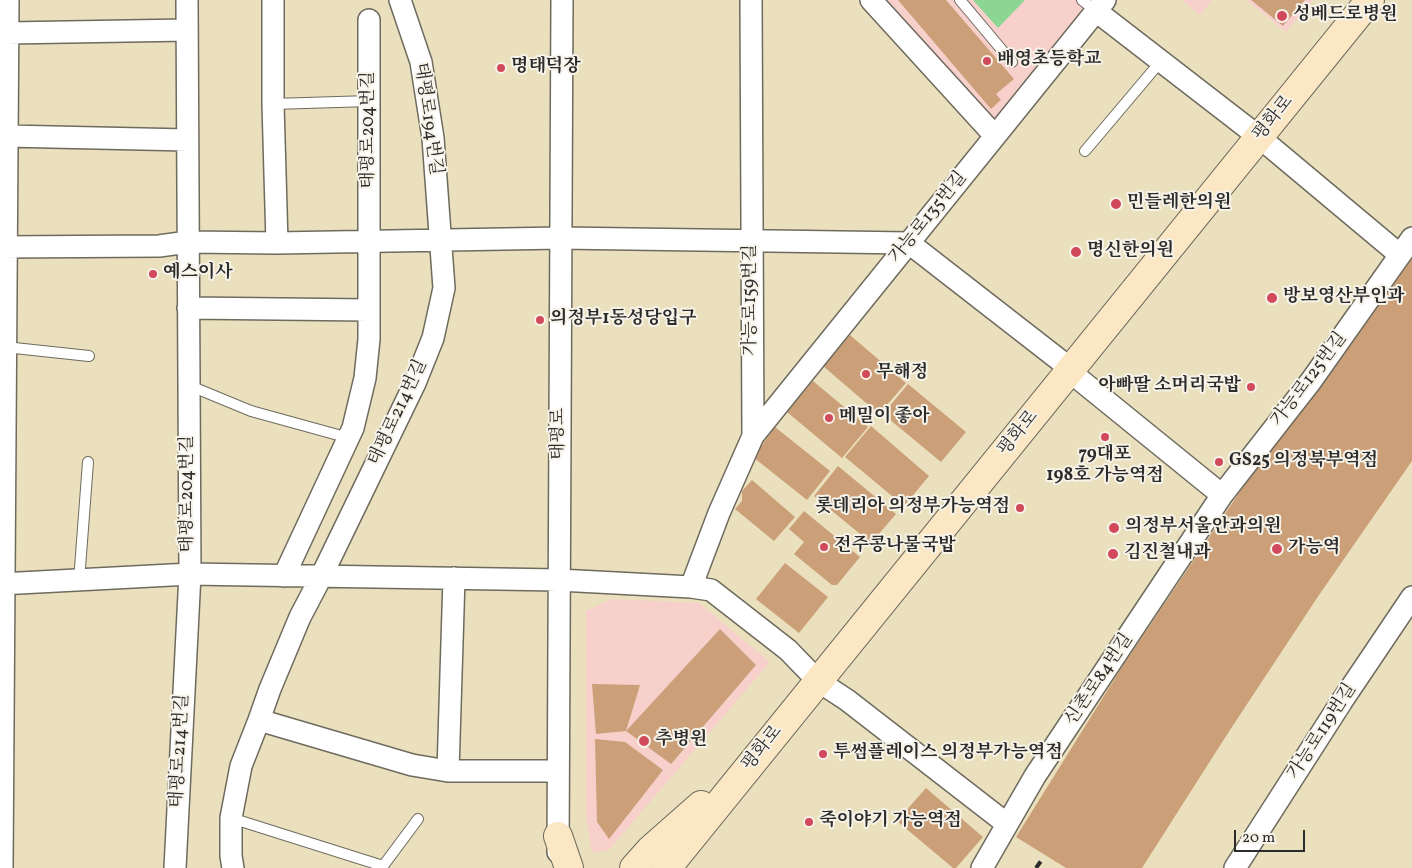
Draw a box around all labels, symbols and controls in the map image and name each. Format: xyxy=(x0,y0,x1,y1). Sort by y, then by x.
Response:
place label: 성베드로병원 xyxy=(1293,5,1397,27)
marker: 성베드로병원 xyxy=(1275,9,1289,23)
place label: 배영초등학교 xyxy=(997,50,1101,72)
marker: 배영초등학교 xyxy=(981,55,993,67)
place label: 명태덕장 xyxy=(511,57,581,79)
street label: 태평로194번길 xyxy=(408,61,446,177)
marker: 명태덕장 xyxy=(495,62,507,74)
street label: 태평로204번길 xyxy=(359,71,381,189)
street label: 평화로 xyxy=(1249,92,1299,146)
street label: 가능로135번길 xyxy=(885,168,973,268)
place label: 민들레한의원 xyxy=(1127,193,1231,215)
marker: 민들레한의원 xyxy=(1109,197,1123,211)
place label: 명신한의원 xyxy=(1087,241,1174,263)
street label: 가능로159번길 xyxy=(741,244,763,356)
marker: 명신한의원 xyxy=(1069,245,1083,259)
place label: 예스이사 xyxy=(163,263,233,285)
marker: 예스이사 xyxy=(147,268,159,280)
place label: 방보영산부인과 xyxy=(1283,287,1405,309)
marker: 방보영산부인과 xyxy=(1265,291,1279,305)
place label: 의정부1동성당입구 xyxy=(550,309,696,331)
marker: 의정부1동성당입구 xyxy=(534,314,546,326)
street label: 가능로125번길 xyxy=(1268,329,1352,431)
street label: 태평로214번길 xyxy=(365,357,433,469)
place label: 무해정 xyxy=(876,363,928,385)
marker: 무해정 xyxy=(860,368,872,380)
place label: 아빠딸 소머리국밥 xyxy=(1098,376,1241,398)
marker: 아빠딸 소머리국밥 xyxy=(1245,381,1257,393)
place label: 메밀이 좋아 xyxy=(839,407,930,429)
street label: 평화로 xyxy=(994,407,1044,461)
street label: 태평로 xyxy=(549,408,571,460)
marker: 메밀이 좋아 xyxy=(823,412,835,424)
marker: 79대포 198호 가능역점 xyxy=(1099,431,1111,443)
street label: 태평로204번길 xyxy=(178,435,200,553)
place label: 79대포 198호 가능역점 xyxy=(1046,445,1164,488)
place label: GS25 의정북부역점 xyxy=(1229,451,1378,473)
marker: GS25 의정북부역점 xyxy=(1213,456,1225,468)
place label: 롯데리아 의정부가능역점 xyxy=(815,497,1010,519)
marker: 롯데리아 의정부가능역점 xyxy=(1014,502,1026,514)
place label: 의정부서울안과의원 xyxy=(1125,517,1281,539)
marker: 의정부서울안과의원 xyxy=(1107,521,1121,535)
place label: 전주콩나물국밥 xyxy=(834,536,956,558)
place label: 가능역 xyxy=(1288,538,1340,560)
marker: 전주콩나물국밥 xyxy=(818,541,830,553)
marker: 가능역 xyxy=(1270,542,1284,556)
place label: 김진철내과 xyxy=(1124,543,1211,565)
marker: 김진철내과 xyxy=(1106,547,1120,561)
street label: 신촌로84번길 xyxy=(1061,630,1139,730)
street label: 가능로119번길 xyxy=(1284,680,1362,784)
street label: 태평로214번길 xyxy=(167,693,195,809)
street label: 평화로 xyxy=(738,722,788,776)
place label: 추병원 xyxy=(655,730,707,752)
marker: 추병원 xyxy=(637,734,651,748)
place label: 투썸플레이스 의정부가능역점 xyxy=(833,743,1063,765)
marker: 투썸플레이스 의정부가능역점 xyxy=(817,748,829,760)
place label: 죽이야기 가능역점 xyxy=(819,811,962,833)
marker: 죽이야기 가능역점 xyxy=(803,816,815,828)
scale bar xyxy=(1237,820,1308,852)
text: 20 m xyxy=(1242,828,1275,849)

